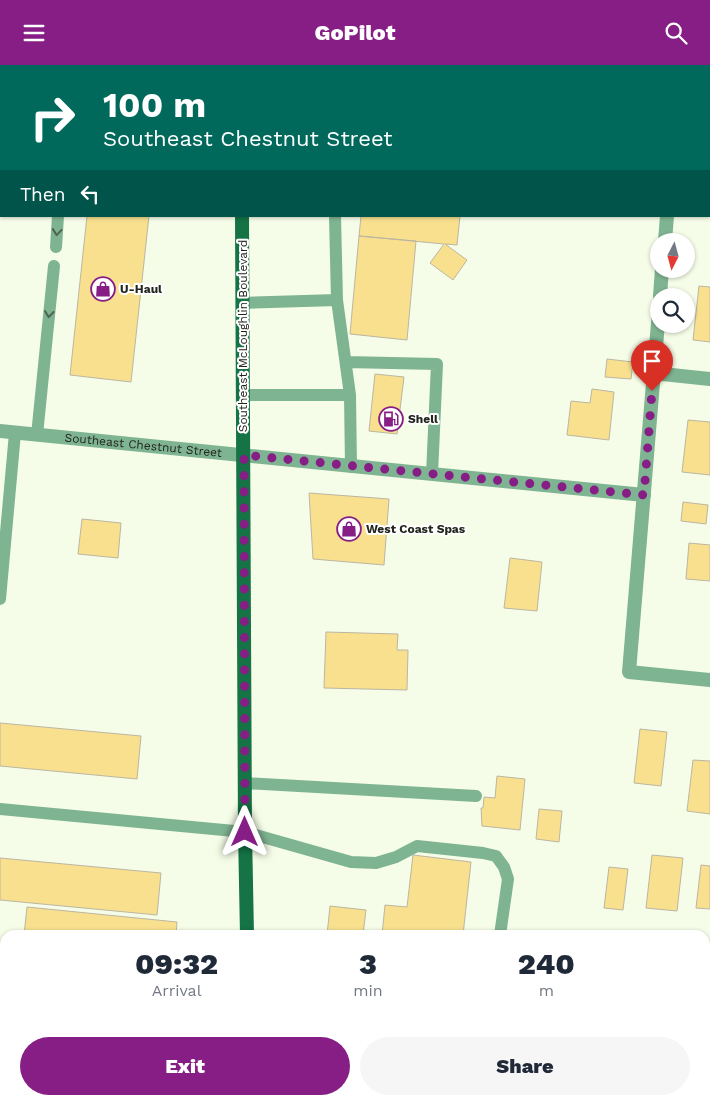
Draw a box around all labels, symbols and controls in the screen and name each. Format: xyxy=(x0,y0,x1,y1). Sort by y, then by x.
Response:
icon: menu xyxy=(20,19,48,47)
icon: search xyxy=(662,19,690,47)
text: GoPilot xyxy=(315,20,395,45)
text: 100 m xyxy=(103,84,206,126)
icon: right xyxy=(20,85,85,150)
text: Southeast Chestnut Street xyxy=(103,126,393,151)
icon: left xyxy=(76,180,104,208)
text: Then xyxy=(20,183,66,206)
one-way arrow xyxy=(52,228,63,236)
north arrow xyxy=(650,233,695,277)
map controls xyxy=(650,233,695,333)
street label: Southeast McLoughlin Boulevard xyxy=(236,240,250,432)
shop icon: U-Haul xyxy=(90,276,116,302)
place label: U-Haul xyxy=(120,282,162,296)
button: search xyxy=(650,288,695,333)
one-way arrow xyxy=(44,311,55,319)
pin xyxy=(631,340,673,391)
icon: arrive xyxy=(638,347,666,375)
fuel station icon: Shell xyxy=(378,406,404,432)
place label: Shell xyxy=(408,412,438,426)
street label: Southeast Chestnut Street xyxy=(64,430,223,460)
shop icon: West Coast Spas xyxy=(336,516,362,542)
place label: West Coast Spas xyxy=(366,522,466,536)
position arrow xyxy=(218,805,270,857)
text: 09:32 xyxy=(135,946,218,981)
text: 3 xyxy=(359,946,377,981)
text: 240 xyxy=(518,946,575,981)
text: Arrival xyxy=(152,981,202,1000)
text: min xyxy=(353,981,383,1000)
text: m xyxy=(539,981,554,1000)
button: Exit xyxy=(20,1037,350,1095)
button: Share xyxy=(360,1037,690,1095)

